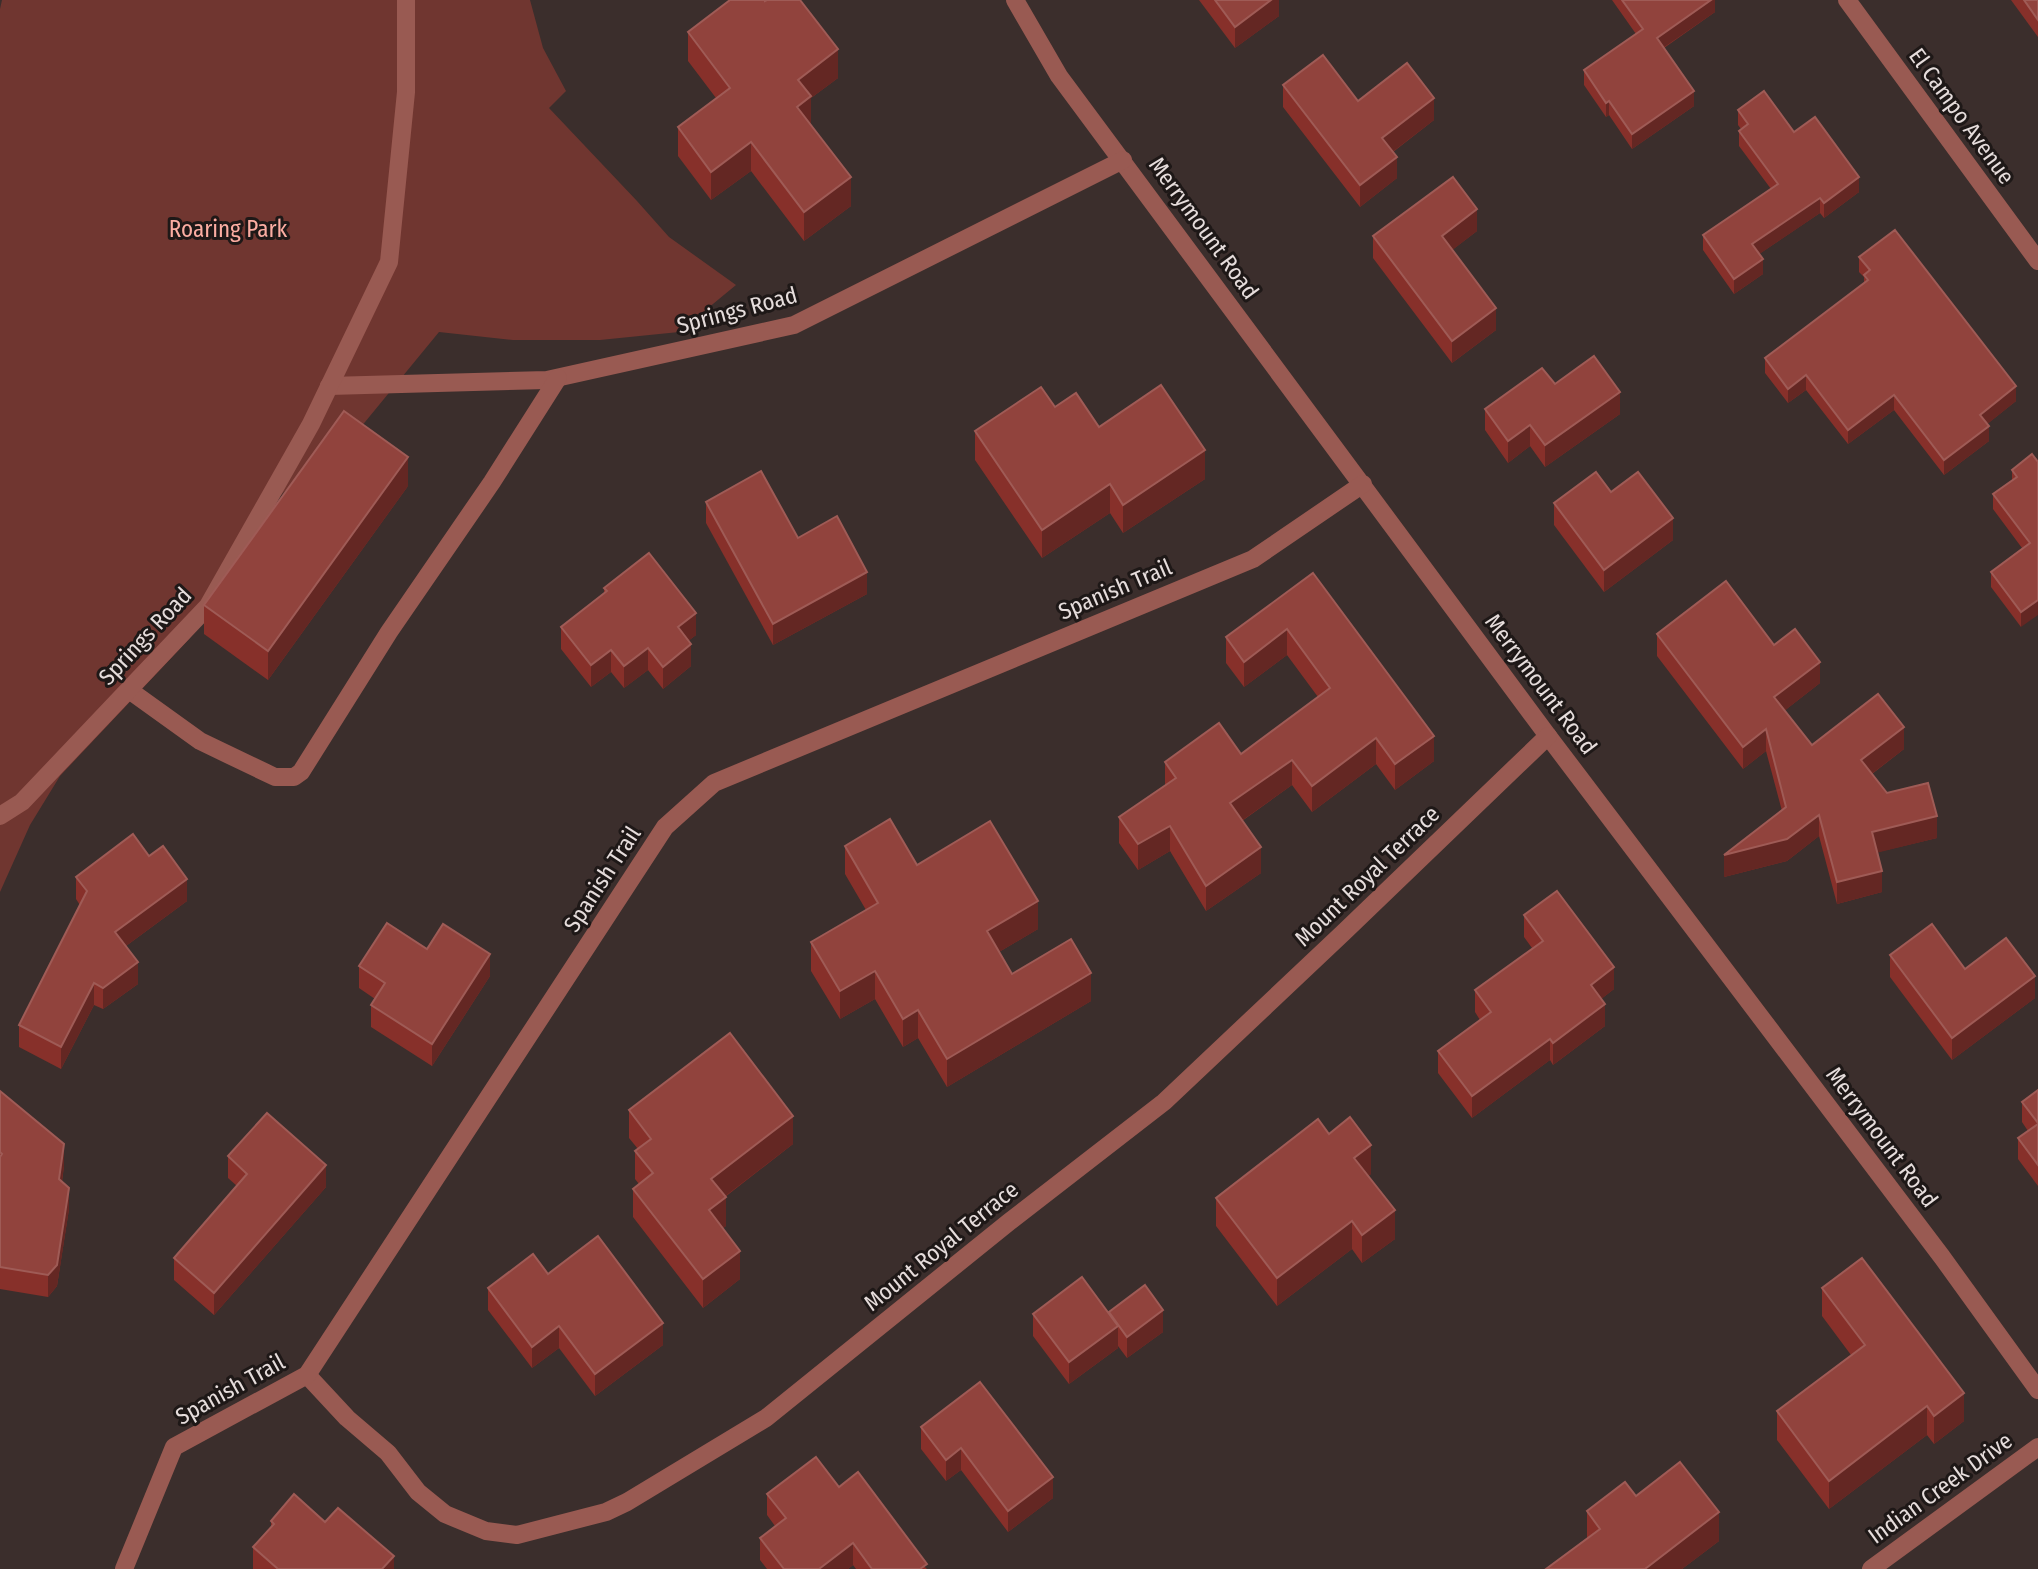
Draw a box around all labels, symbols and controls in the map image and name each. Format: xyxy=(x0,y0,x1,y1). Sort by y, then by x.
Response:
street label: El Campo Avenue xyxy=(1903,42,2021,190)
street label: Merrymount Road xyxy=(1143,152,1265,304)
park label: Roaring Park xyxy=(169,215,287,243)
street label: Springs Road xyxy=(674,281,800,339)
street label: Spanish Trail xyxy=(1054,553,1176,625)
street label: Springs Road xyxy=(93,581,197,691)
street label: Merrymount Road xyxy=(1479,608,1603,760)
street label: Mount Royal Terrace xyxy=(1289,800,1445,952)
street label: Spanish Trail xyxy=(557,821,647,937)
street label: Merrymount Road xyxy=(1820,1061,1944,1213)
street label: Mount Royal Terrace xyxy=(858,1175,1024,1317)
street label: Spanish Trail xyxy=(171,1348,289,1430)
street label: Indian Creek Drive xyxy=(1862,1426,2018,1550)

